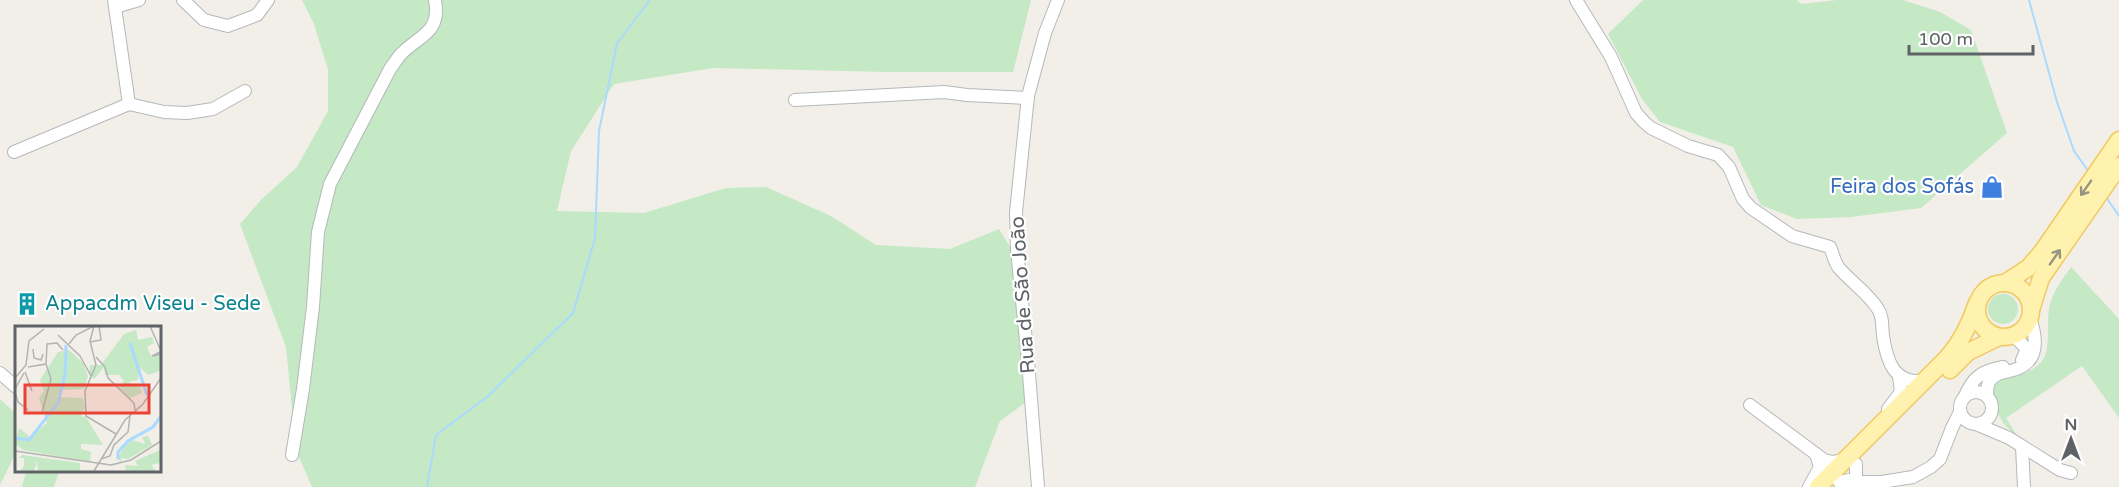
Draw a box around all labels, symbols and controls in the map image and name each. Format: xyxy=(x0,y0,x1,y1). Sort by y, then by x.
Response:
scale bar xyxy=(1909,18,2034,56)
text: 100 m xyxy=(1918,28,1973,50)
shop icon: Feira dos Sofás xyxy=(1979,174,2005,200)
place label: Feira dos Sofás xyxy=(1830,175,1974,199)
one-way arrow xyxy=(2080,180,2092,196)
street label: Rua de São João xyxy=(1006,215,1040,375)
one-way arrow xyxy=(2049,249,2061,265)
building icon: Appacdm Viseu - Sede xyxy=(14,291,40,317)
place label: Appacdm Viseu - Sede xyxy=(45,292,261,316)
inset map xyxy=(15,326,160,472)
north arrow xyxy=(2041,409,2101,469)
text: N xyxy=(2065,415,2077,435)

